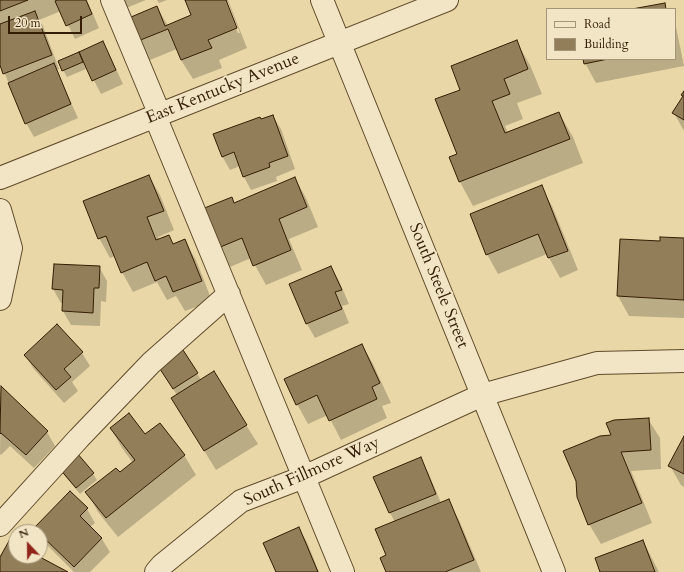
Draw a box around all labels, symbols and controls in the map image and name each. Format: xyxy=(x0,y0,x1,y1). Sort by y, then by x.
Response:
scale bar xyxy=(10,8,84,34)
legend xyxy=(546,8,676,60)
text: 20 m xyxy=(15,15,41,31)
text: Road xyxy=(584,16,610,32)
text: Building xyxy=(584,36,628,52)
street label: East Kentucky Avenue xyxy=(143,49,303,129)
street label: South Steele Street xyxy=(404,220,472,352)
street label: South Fillmore Way xyxy=(241,433,383,511)
north arrow xyxy=(8,524,48,564)
text: N xyxy=(16,525,31,542)

